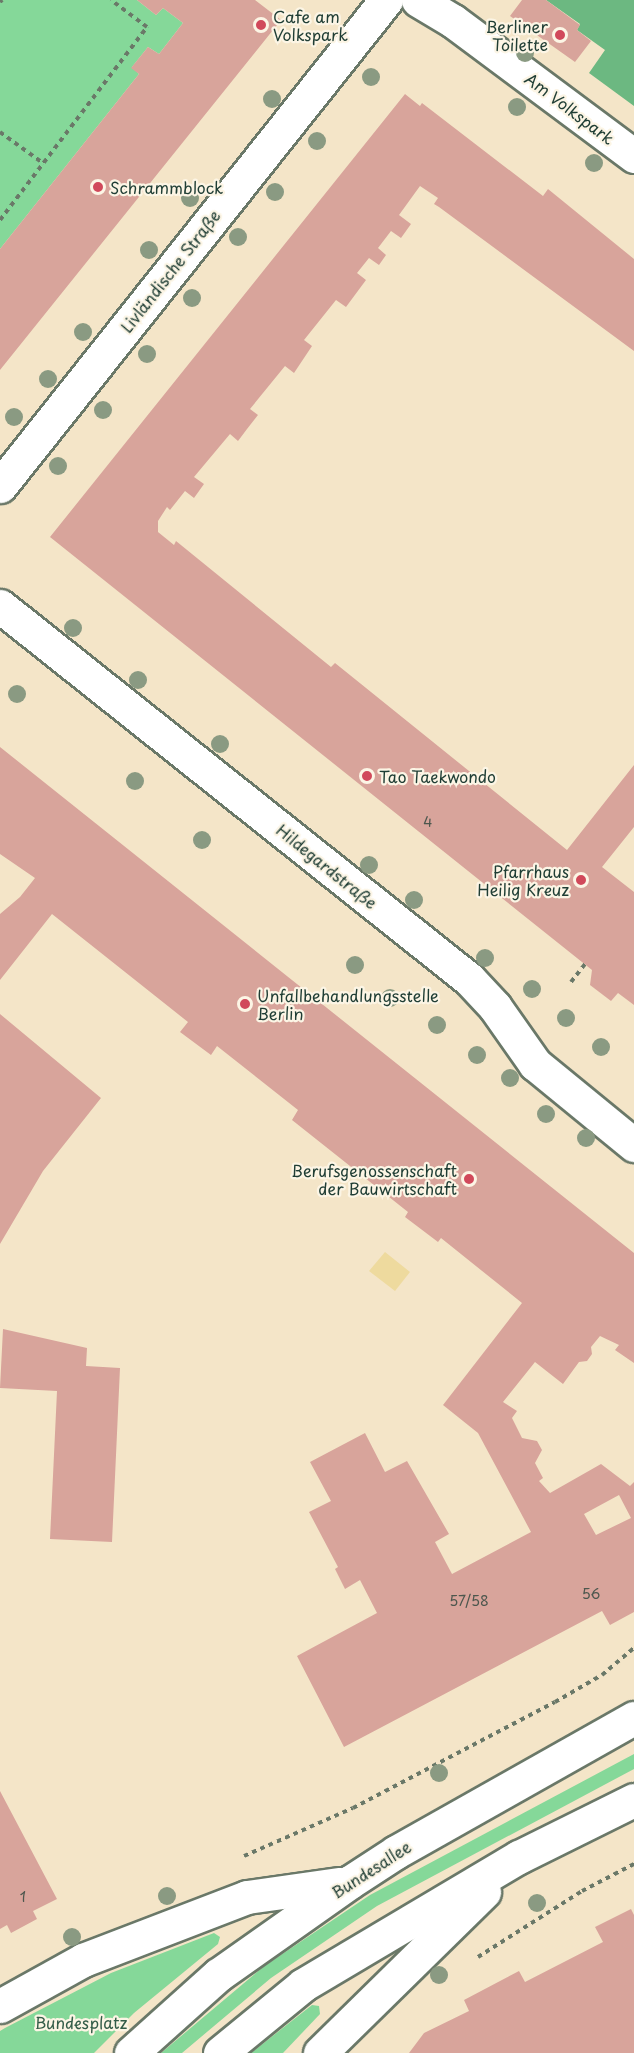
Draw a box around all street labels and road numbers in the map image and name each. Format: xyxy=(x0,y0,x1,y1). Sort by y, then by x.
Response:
street label: Am Volkspark xyxy=(522,68,618,148)
street label: Livländische Straße xyxy=(116,206,224,336)
street label: Hildegardstraße xyxy=(273,820,381,912)
street label: Bundesallee xyxy=(328,1836,414,1902)

